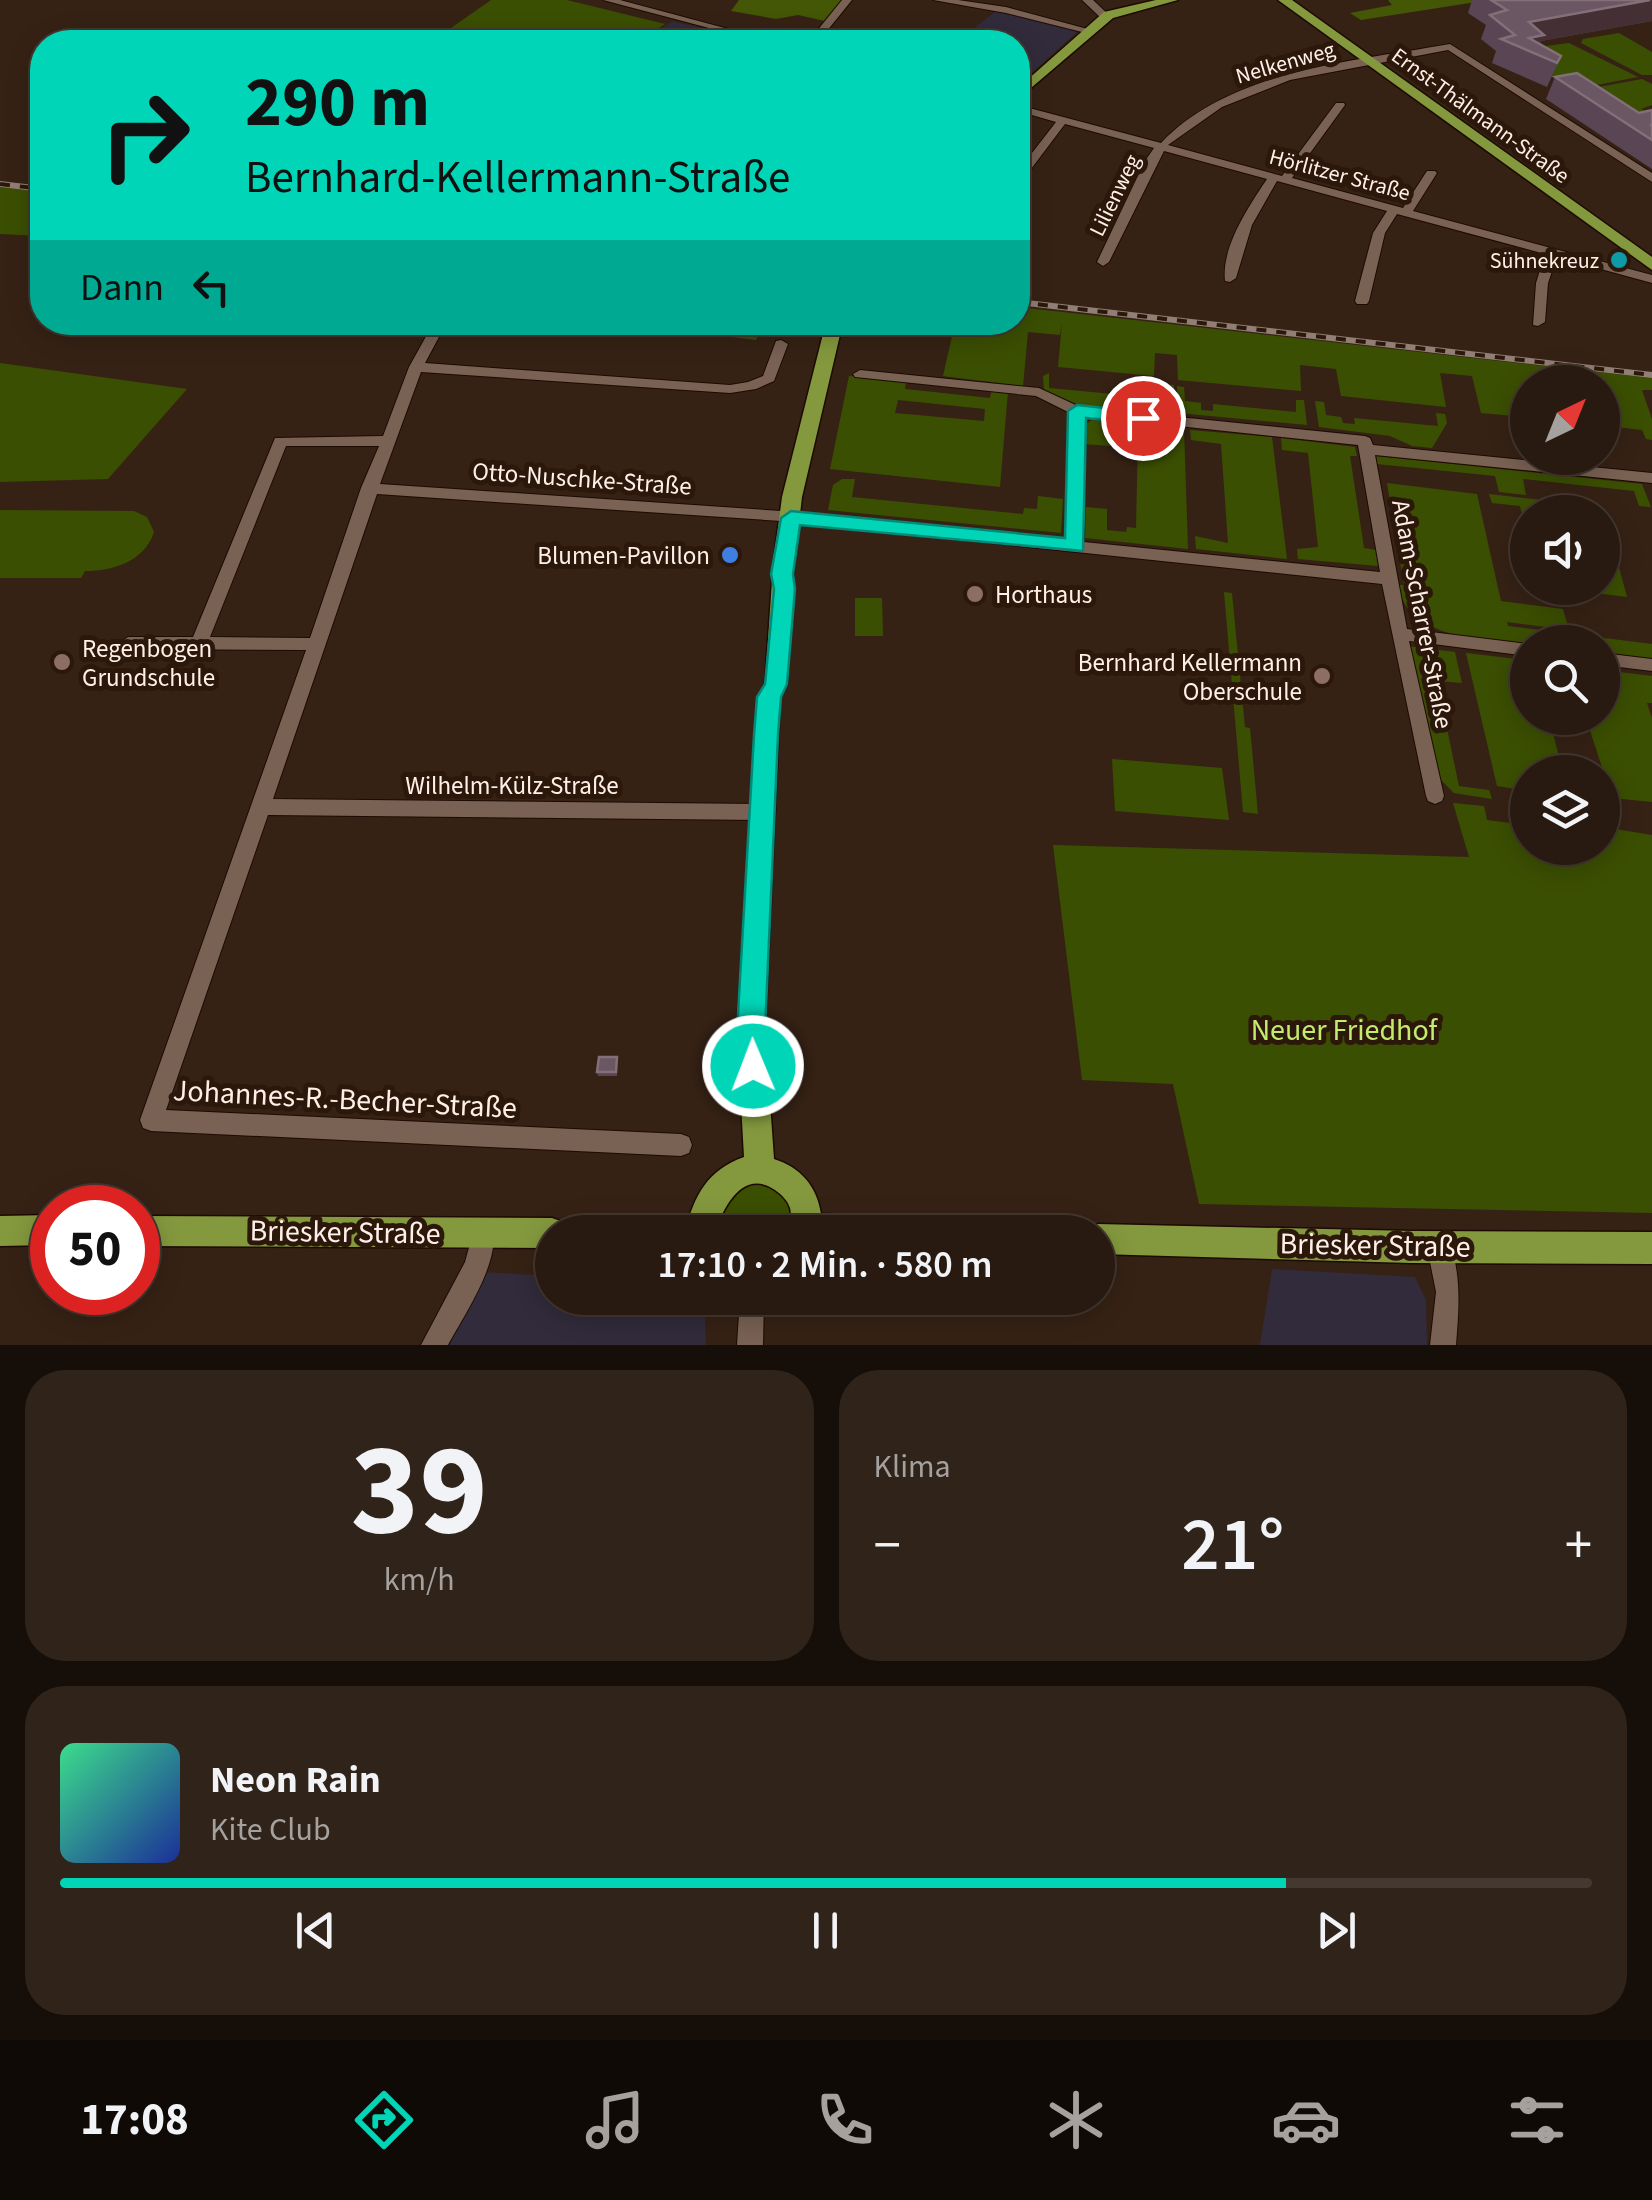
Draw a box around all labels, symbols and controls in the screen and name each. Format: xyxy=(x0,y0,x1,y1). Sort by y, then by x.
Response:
street label: Nelkenweg xyxy=(1232,34,1339,92)
street label: Ernst-Thälmann-Straße xyxy=(1385,40,1576,192)
text: 290 m xyxy=(245,53,430,153)
icon: right xyxy=(80,70,210,200)
street label: Hörlitzer Straße xyxy=(1266,141,1414,209)
text: Bernhard-Kellermann-Straße xyxy=(245,146,790,210)
street label: Lilienweg xyxy=(1081,149,1148,242)
place label: Sühnekreuz xyxy=(1490,245,1599,277)
marker: Sühnekreuz xyxy=(1608,249,1630,271)
icon: left xyxy=(184,260,239,315)
text: Dann xyxy=(80,261,164,315)
north arrow xyxy=(1510,365,1620,475)
map controls xyxy=(1510,365,1620,865)
pin xyxy=(1101,376,1186,461)
icon: arrive xyxy=(1116,391,1171,446)
street label: Otto-Nuschke-Straße xyxy=(471,453,693,505)
button: sound xyxy=(1510,495,1620,605)
street label: Adam-Scharrer-Straße xyxy=(1382,497,1462,732)
place label: Blumen-Pavillon xyxy=(537,538,710,574)
marker: Blumen-Pavillon xyxy=(719,544,741,566)
place label: Horthaus xyxy=(995,577,1092,613)
marker: Horthaus xyxy=(964,583,986,605)
button: search xyxy=(1510,625,1620,735)
place label: Regenbogen Grundschule xyxy=(82,631,215,696)
place label: Bernhard Kellermann Oberschule xyxy=(1078,645,1302,710)
marker: Regenbogen Grundschule xyxy=(51,651,73,673)
marker: Bernhard Kellermann Oberschule xyxy=(1311,665,1333,687)
button: layers xyxy=(1510,755,1620,865)
street label: Wilhelm-Külz-Straße xyxy=(405,768,619,804)
park label: Neuer Friedhof xyxy=(1251,1009,1439,1052)
position arrow xyxy=(701,1014,805,1118)
street label: Johannes-R.-Becher-Straße xyxy=(172,1069,518,1130)
speed limit sign: 50 xyxy=(30,1185,160,1315)
street label: Briesker Straße xyxy=(249,1209,441,1256)
street label: Briesker Straße xyxy=(1279,1222,1471,1269)
text: 17:10 · 2 Min. · 580 m xyxy=(658,1238,992,1292)
text: 39 xyxy=(351,1399,488,1584)
text: Klima xyxy=(874,1444,951,1490)
text: 21° xyxy=(1181,1492,1284,1599)
text: − xyxy=(874,1507,901,1585)
text: + xyxy=(1565,1507,1592,1585)
text: km/h xyxy=(384,1557,455,1603)
text: Neon Rain xyxy=(210,1753,381,1807)
text: Kite Club xyxy=(210,1807,331,1853)
icon: previous xyxy=(288,1903,343,1958)
icon: pause xyxy=(798,1903,853,1958)
icon: next xyxy=(1309,1903,1364,1958)
icon: directions xyxy=(349,2085,419,2155)
icon: music xyxy=(580,2085,650,2155)
icon: phone xyxy=(810,2085,880,2155)
icon: climate xyxy=(1041,2085,1111,2155)
icon: car xyxy=(1271,2085,1341,2155)
icon: filters xyxy=(1502,2085,1572,2155)
text: 17:08 xyxy=(80,2088,189,2152)

